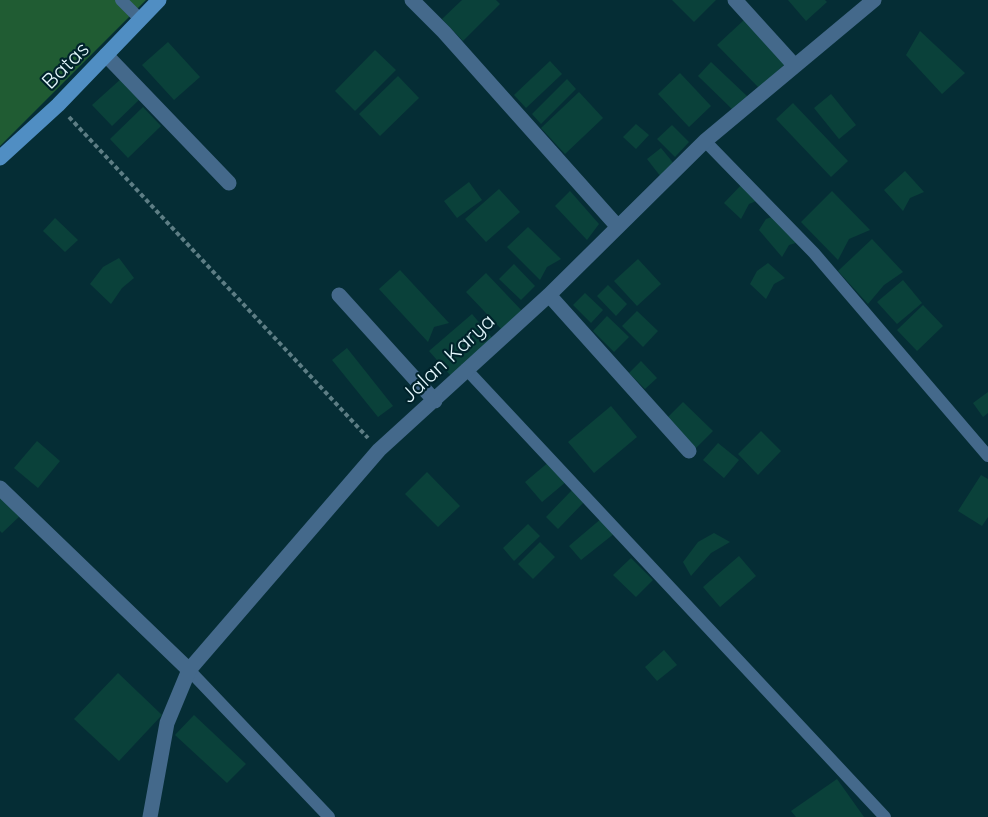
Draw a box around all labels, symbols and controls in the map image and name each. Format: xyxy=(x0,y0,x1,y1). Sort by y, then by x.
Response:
street label: Batas xyxy=(37,37,95,95)
street label: Jalan Karya xyxy=(396,309,500,409)

